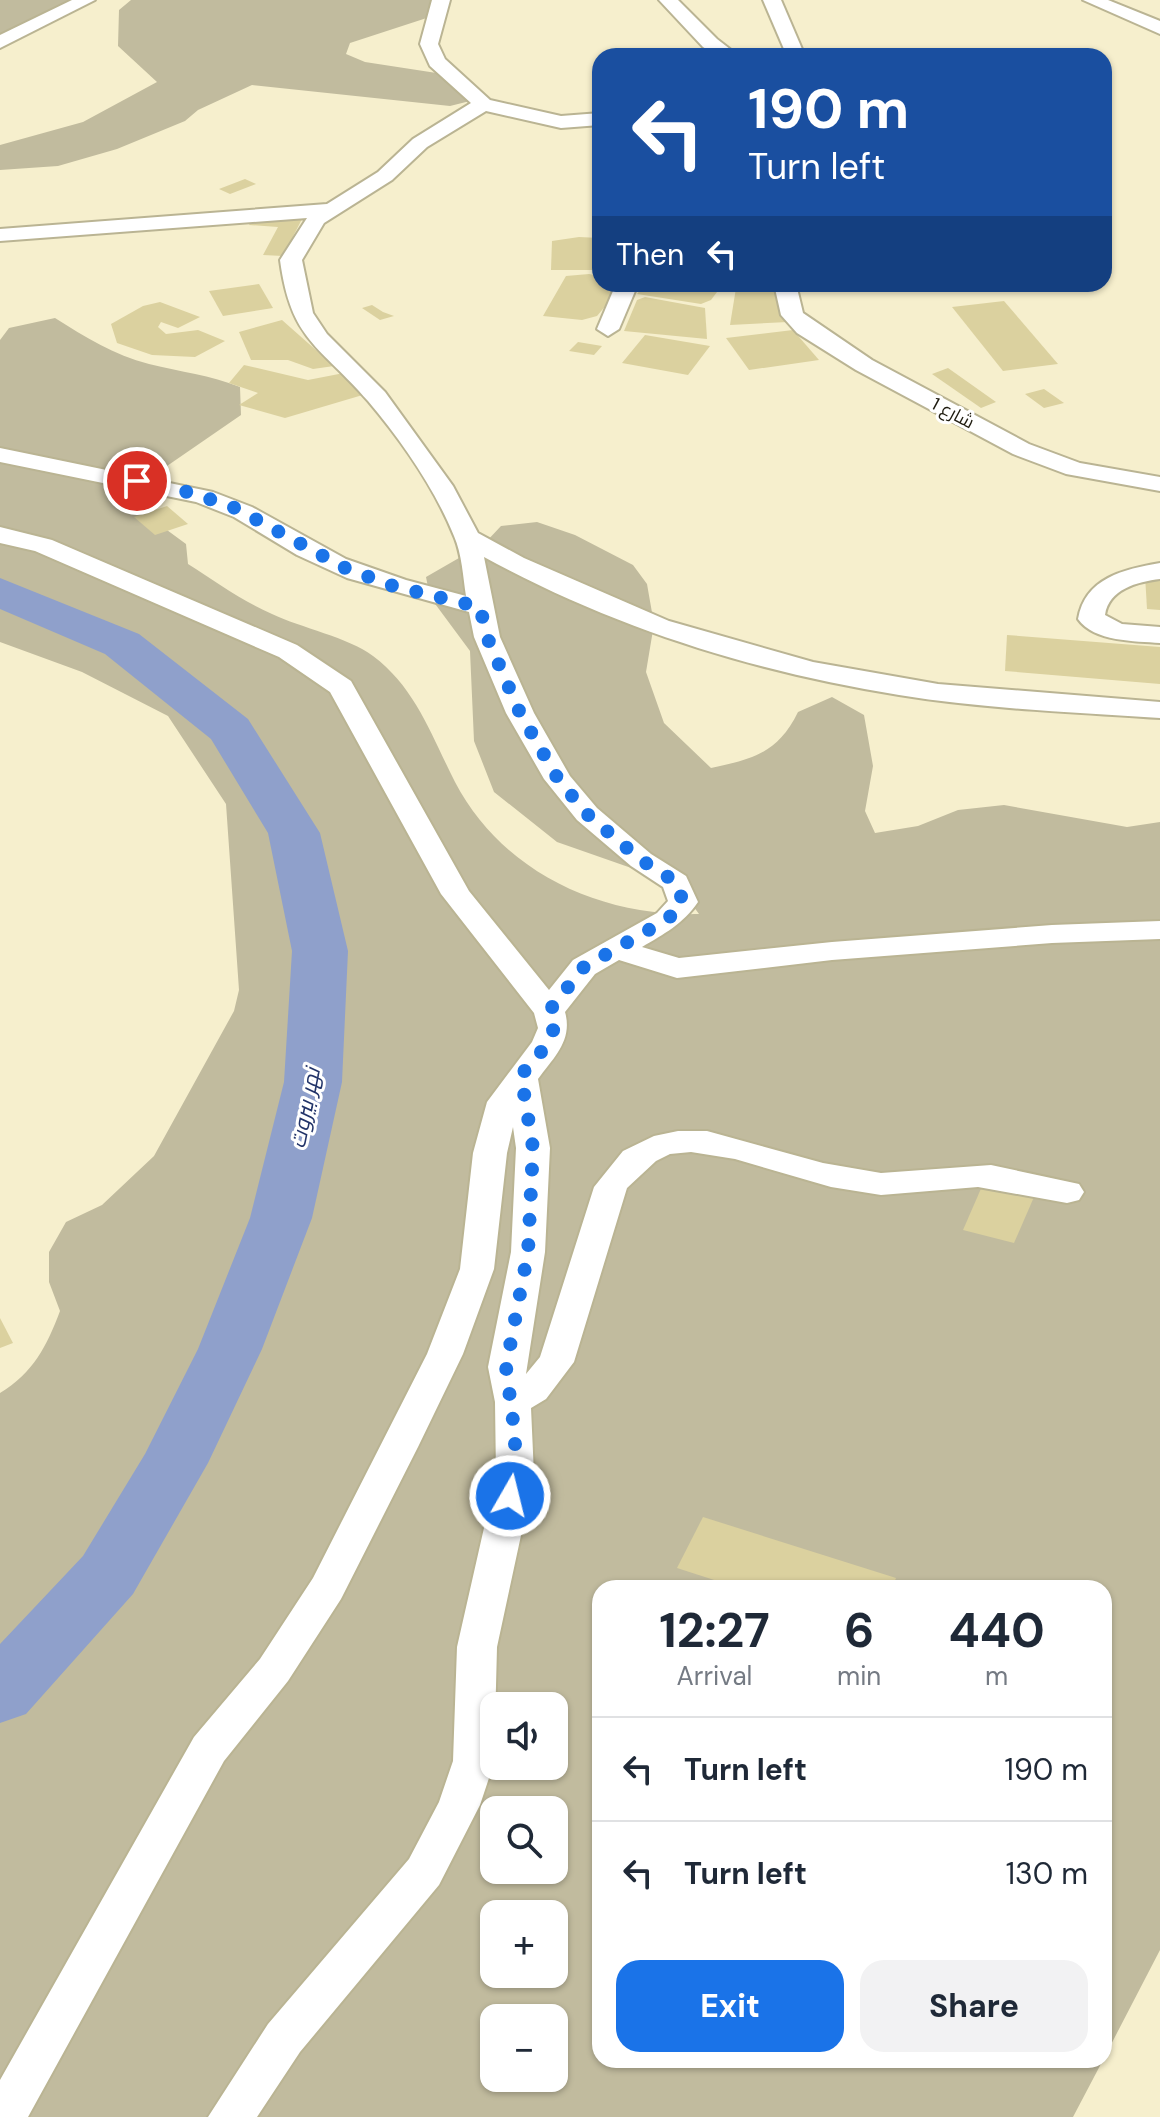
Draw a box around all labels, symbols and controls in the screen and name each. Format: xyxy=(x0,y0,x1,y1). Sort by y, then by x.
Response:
text: 190 m xyxy=(748,72,909,145)
icon: left xyxy=(616,80,720,184)
text: Turn left xyxy=(748,143,885,190)
icon: left xyxy=(700,232,744,276)
text: Then xyxy=(616,235,684,274)
street label: شارع 1 xyxy=(927,392,979,434)
pin xyxy=(103,447,171,515)
icon: arrive xyxy=(115,459,159,503)
water label: نهر بيروت xyxy=(283,1063,327,1151)
position arrow xyxy=(468,1454,552,1538)
text: 12:27 xyxy=(659,1599,770,1662)
text: 6 xyxy=(844,1599,874,1662)
text: 440 xyxy=(949,1599,1045,1662)
text: Arrival xyxy=(677,1659,752,1693)
text: min xyxy=(837,1659,881,1693)
text: m xyxy=(985,1659,1008,1693)
map controls xyxy=(480,1692,568,2092)
button: sound xyxy=(480,1692,568,1780)
icon: left xyxy=(616,1747,660,1791)
text: Turn left xyxy=(684,1750,807,1789)
text: 190 m xyxy=(1005,1750,1088,1789)
button: search xyxy=(480,1796,568,1884)
icon: left xyxy=(616,1851,660,1895)
text: Turn left xyxy=(684,1854,807,1893)
text: 130 m xyxy=(1006,1854,1088,1893)
button: + xyxy=(480,1900,568,1988)
button: Exit xyxy=(616,1960,844,2052)
button: Share xyxy=(860,1960,1088,2052)
button: − xyxy=(480,2004,568,2092)

